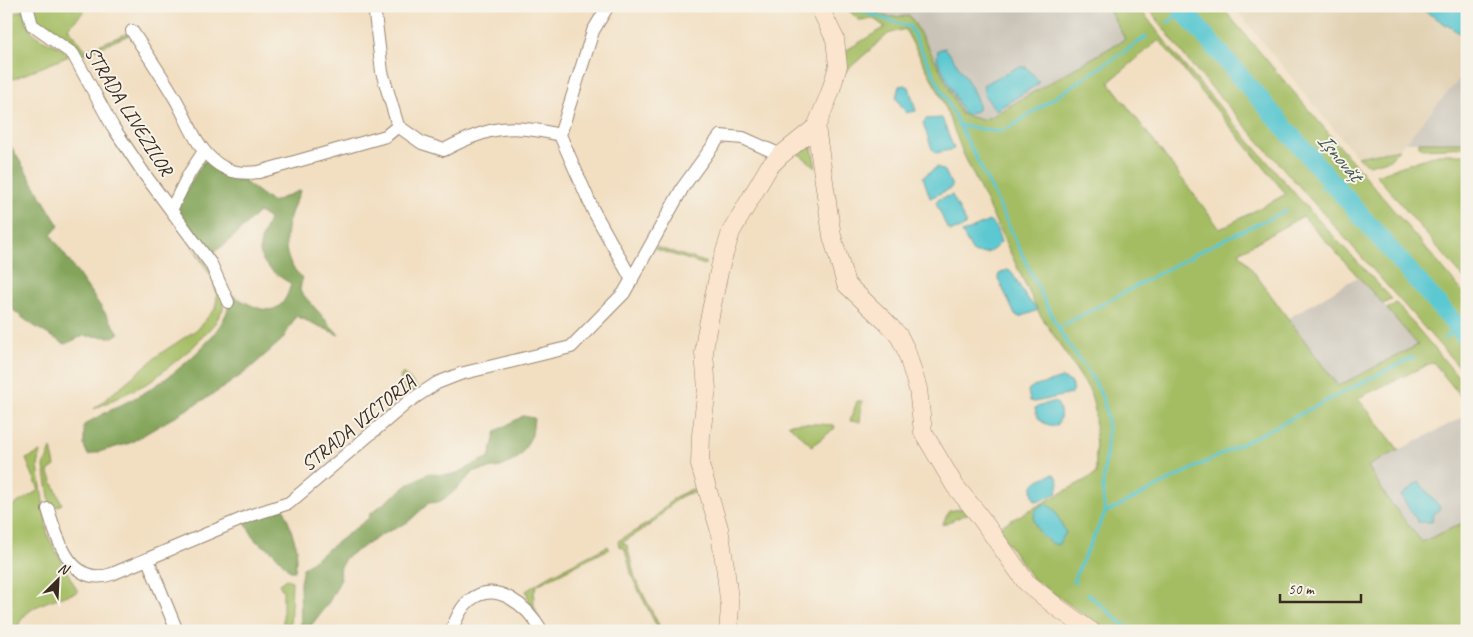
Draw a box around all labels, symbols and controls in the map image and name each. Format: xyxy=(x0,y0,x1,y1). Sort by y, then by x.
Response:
street label: STRADA LIVEZILOR xyxy=(79,42,180,182)
water label: Ișnovăț xyxy=(1312,128,1371,190)
street label: STRADA VICTORIA xyxy=(296,369,421,477)
north arrow xyxy=(32,554,82,604)
text: N xyxy=(56,559,73,579)
scale bar xyxy=(1280,572,1362,604)
text: 50 m xyxy=(1288,580,1315,599)

